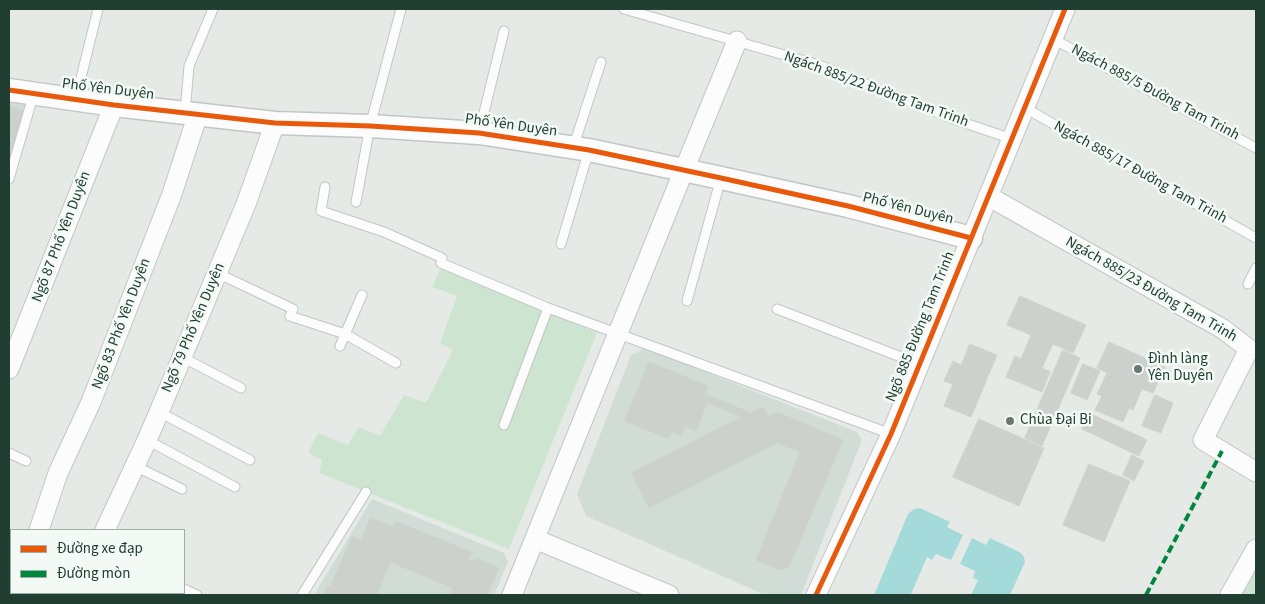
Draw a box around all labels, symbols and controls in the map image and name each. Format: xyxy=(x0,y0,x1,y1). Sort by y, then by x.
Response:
street label: Ngách 885/5 Đường Tam Trinh xyxy=(1068,41,1242,145)
street label: Ngách 885/22 Đường Tam Trinh xyxy=(781,48,971,132)
street label: Phố Yên Duyên xyxy=(61,75,155,105)
street label: Phố Yên Duyên xyxy=(464,111,558,141)
street label: Ngách 885/17 Đường Tam Trinh xyxy=(1050,118,1230,228)
street label: Ngõ 87 Phố Yên Duyên xyxy=(29,169,95,305)
street label: Phố Yên Duyên xyxy=(861,189,955,229)
street label: Ngách 885/23 Đường Tam Trinh xyxy=(1062,233,1240,347)
street label: Ngõ 885 Đường Tam Trinh xyxy=(883,249,959,405)
street label: Ngõ 83 Phố Yên Duyên xyxy=(89,256,155,392)
street label: Ngõ 79 Phố Yên Duyên xyxy=(159,260,229,396)
place label: Đình làng Yên Duyên xyxy=(1148,351,1213,386)
marker: Đình làng Yên Duyên xyxy=(1132,363,1144,375)
place label: Chùa Đại Bi xyxy=(1020,412,1092,430)
marker: Chùa Đại Bi xyxy=(1004,415,1016,427)
legend xyxy=(10,529,185,594)
text: Đường xe đạp xyxy=(57,538,143,559)
text: Đường mòn xyxy=(57,563,130,584)

